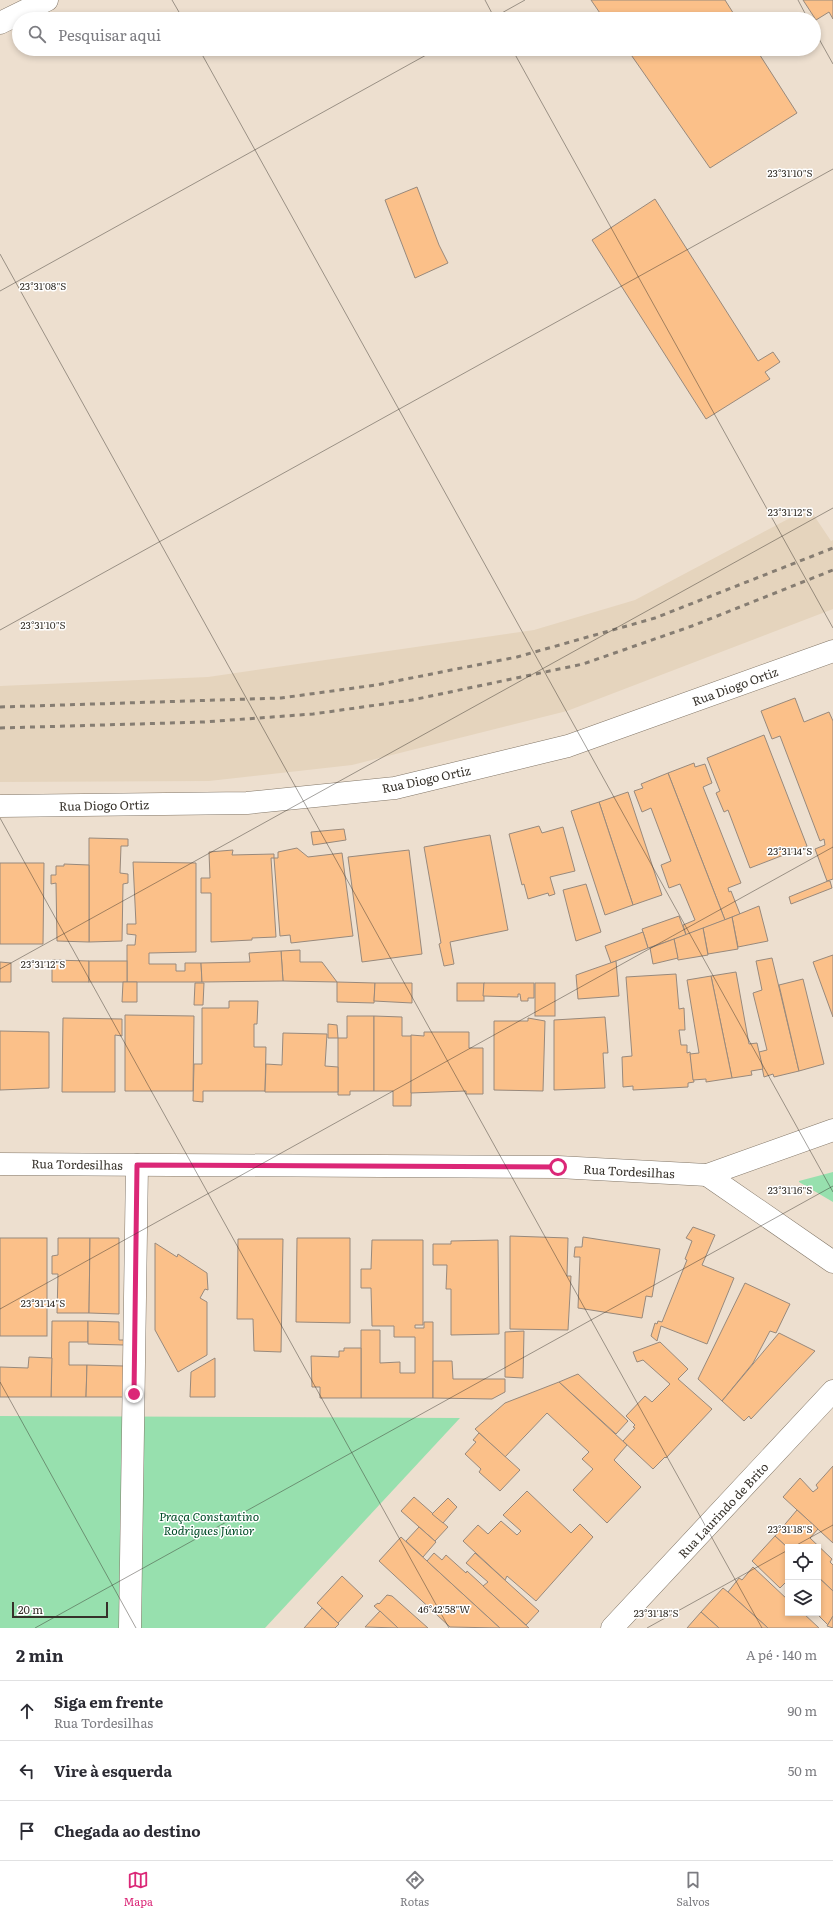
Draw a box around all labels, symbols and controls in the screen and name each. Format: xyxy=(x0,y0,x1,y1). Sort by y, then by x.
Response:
search box xyxy=(12,12,821,56)
icon: search xyxy=(26,23,48,45)
text: Pesquisar aqui xyxy=(58,23,161,46)
text: 23°31'10"S xyxy=(767,165,813,180)
text: 23°31'08"S xyxy=(20,278,66,293)
text: 23°31'12"S xyxy=(768,504,812,519)
text: 23°31'10"S xyxy=(20,617,66,632)
street label: Rua Diogo Ortiz xyxy=(690,662,781,710)
street label: Rua Diogo Ortiz xyxy=(380,761,472,797)
street label: Rua Diogo Ortiz xyxy=(59,795,149,815)
text: 23°31'14"S xyxy=(768,843,812,858)
text: 23°31'12"S xyxy=(21,956,65,971)
street label: Rua Tordesilhas xyxy=(31,1154,123,1174)
route start xyxy=(549,1158,567,1176)
street label: Rua Tordesilhas xyxy=(583,1160,676,1182)
text: 23°31'16"S xyxy=(768,1182,812,1197)
text: 23°31'14"S xyxy=(21,1295,65,1310)
route end xyxy=(125,1385,143,1403)
street label: Rua Laurindo de Brito xyxy=(674,1458,772,1562)
park label: Praça Constantino Rodrigues Júnior xyxy=(159,1507,259,1539)
text: 23°31'18"S xyxy=(768,1521,812,1536)
map controls xyxy=(785,1544,821,1616)
button: locate xyxy=(785,1544,821,1580)
button: layers xyxy=(785,1580,821,1616)
scale bar xyxy=(12,1600,108,1619)
text: 20 m xyxy=(18,1601,43,1617)
text: 46°42'58"W xyxy=(418,1601,470,1616)
text: 23°31'18"S xyxy=(634,1605,678,1620)
text: 2 min xyxy=(16,1642,64,1667)
text: A pé · 140 m xyxy=(746,1645,817,1664)
text: Siga em frente xyxy=(54,1690,163,1713)
icon: ahead xyxy=(16,1700,38,1722)
text: 90 m xyxy=(787,1701,817,1720)
text: Rua Tordesilhas xyxy=(54,1713,153,1732)
text: Vire à esquerda xyxy=(54,1759,172,1782)
icon: left xyxy=(16,1760,38,1782)
text: 50 m xyxy=(788,1761,817,1780)
text: Chegada ao destino xyxy=(54,1819,201,1842)
icon: arrive xyxy=(16,1820,38,1842)
tab: Mapa xyxy=(124,1869,153,1909)
tab: Rotas xyxy=(400,1869,429,1909)
tab: Salvos xyxy=(676,1869,709,1909)

